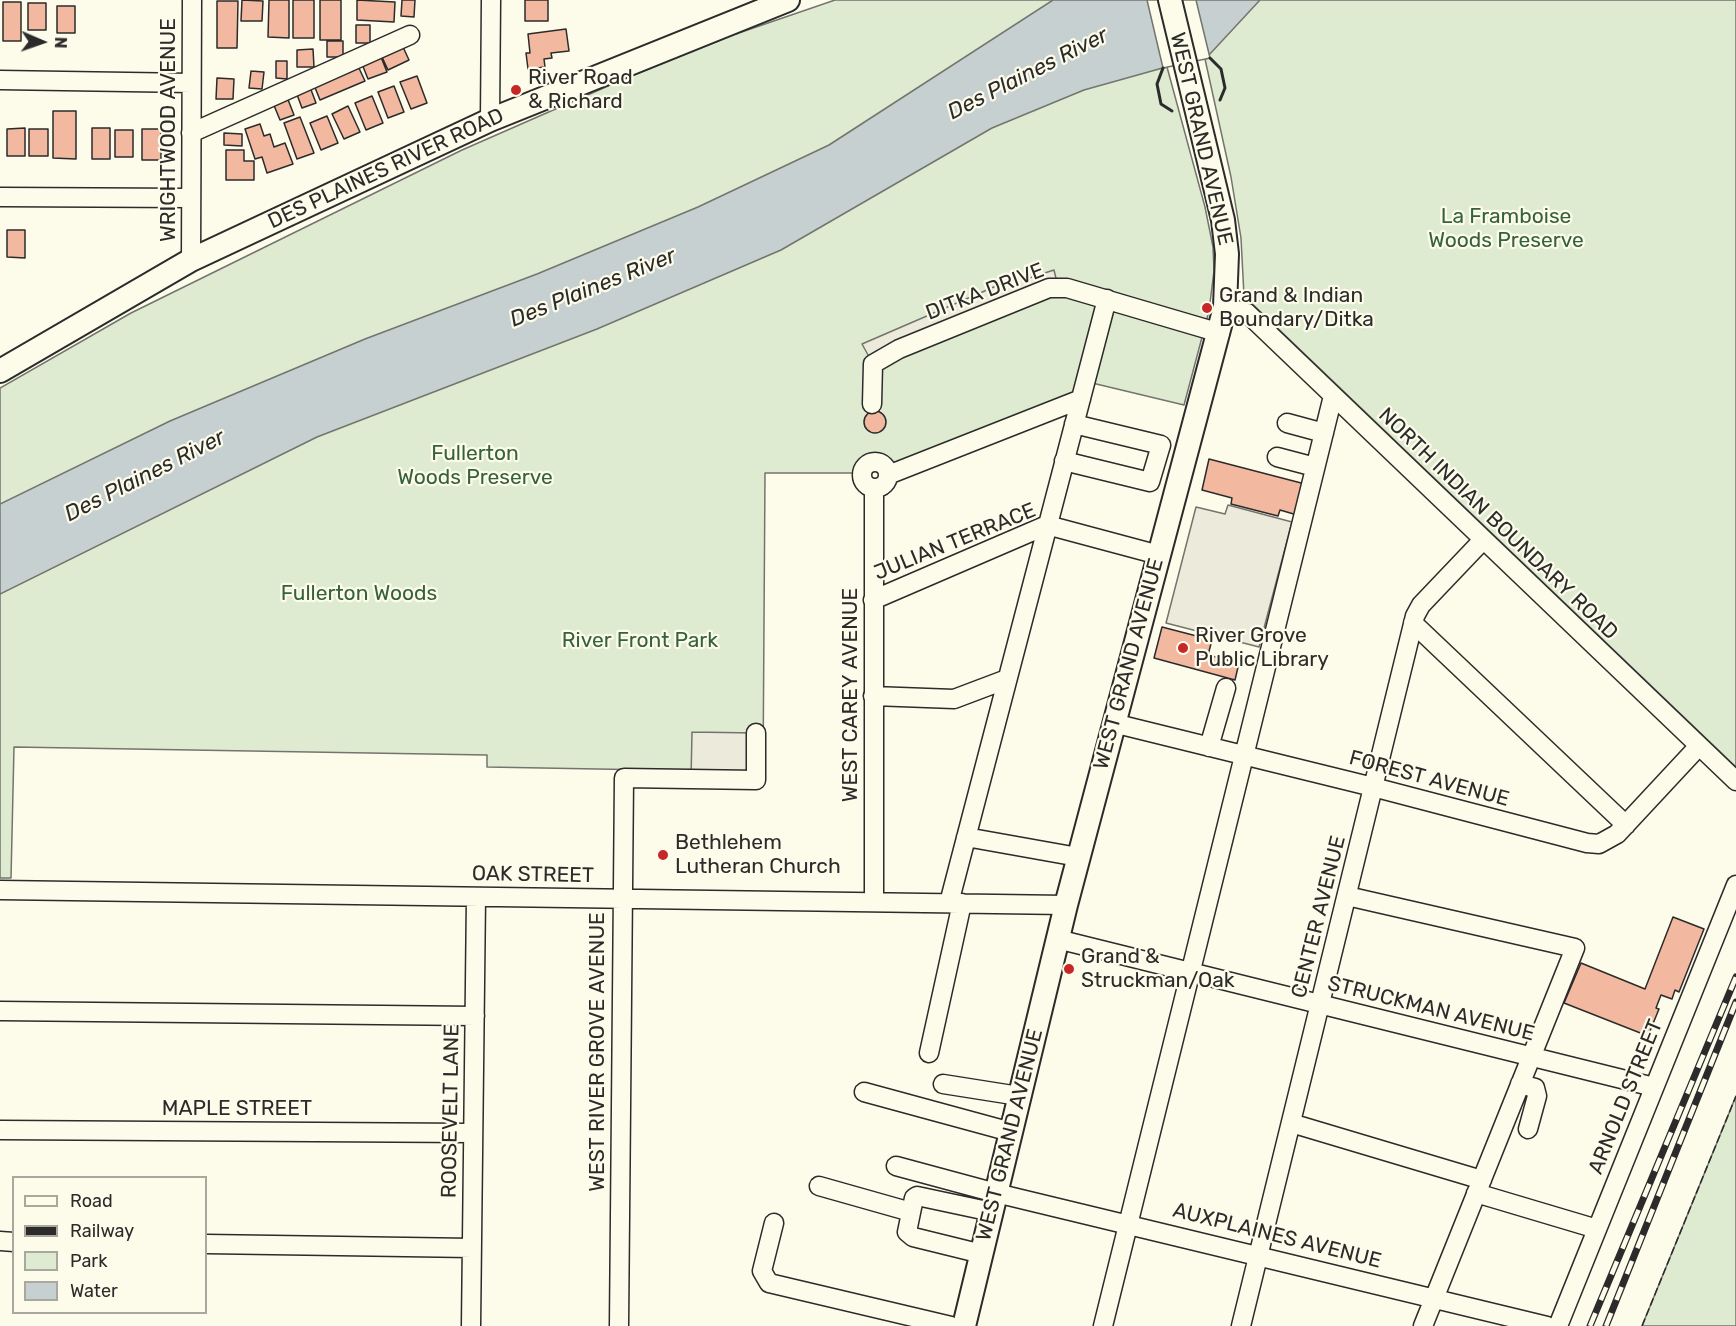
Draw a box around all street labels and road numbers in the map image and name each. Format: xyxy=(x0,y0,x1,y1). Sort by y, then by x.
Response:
street label: WRIGHTWOOD AVENUE xyxy=(156,18,182,242)
street label: WEST GRAND AVENUE xyxy=(1164,30,1238,248)
street label: DES PLAINES RIVER ROAD xyxy=(264,103,508,235)
street label: DITKA DRIVE xyxy=(922,258,1048,326)
street label: NORTH INDIAN BOUNDARY ROAD xyxy=(1373,403,1623,645)
street label: JULIAN TERRACE xyxy=(870,498,1040,586)
street label: WEST GRAND AVENUE xyxy=(1089,556,1169,772)
street label: WEST CAREY AVENUE xyxy=(838,588,864,802)
street label: FOREST AVENUE xyxy=(1346,746,1512,812)
street label: CENTER AVENUE xyxy=(1287,833,1351,1001)
street label: OAK STREET xyxy=(472,861,594,889)
street label: WEST RIVER GROVE AVENUE xyxy=(585,912,611,1192)
street label: STRUCKMAN AVENUE xyxy=(1325,971,1537,1047)
street label: ARNOLD STREET xyxy=(1584,1016,1668,1178)
street label: ROOSEVELT LANE xyxy=(437,1024,465,1198)
street label: WEST GRAND AVENUE xyxy=(971,1026,1049,1244)
street label: MAPLE STREET xyxy=(162,1096,312,1122)
street label: AUXPLAINES AVENUE xyxy=(1170,1198,1384,1274)

